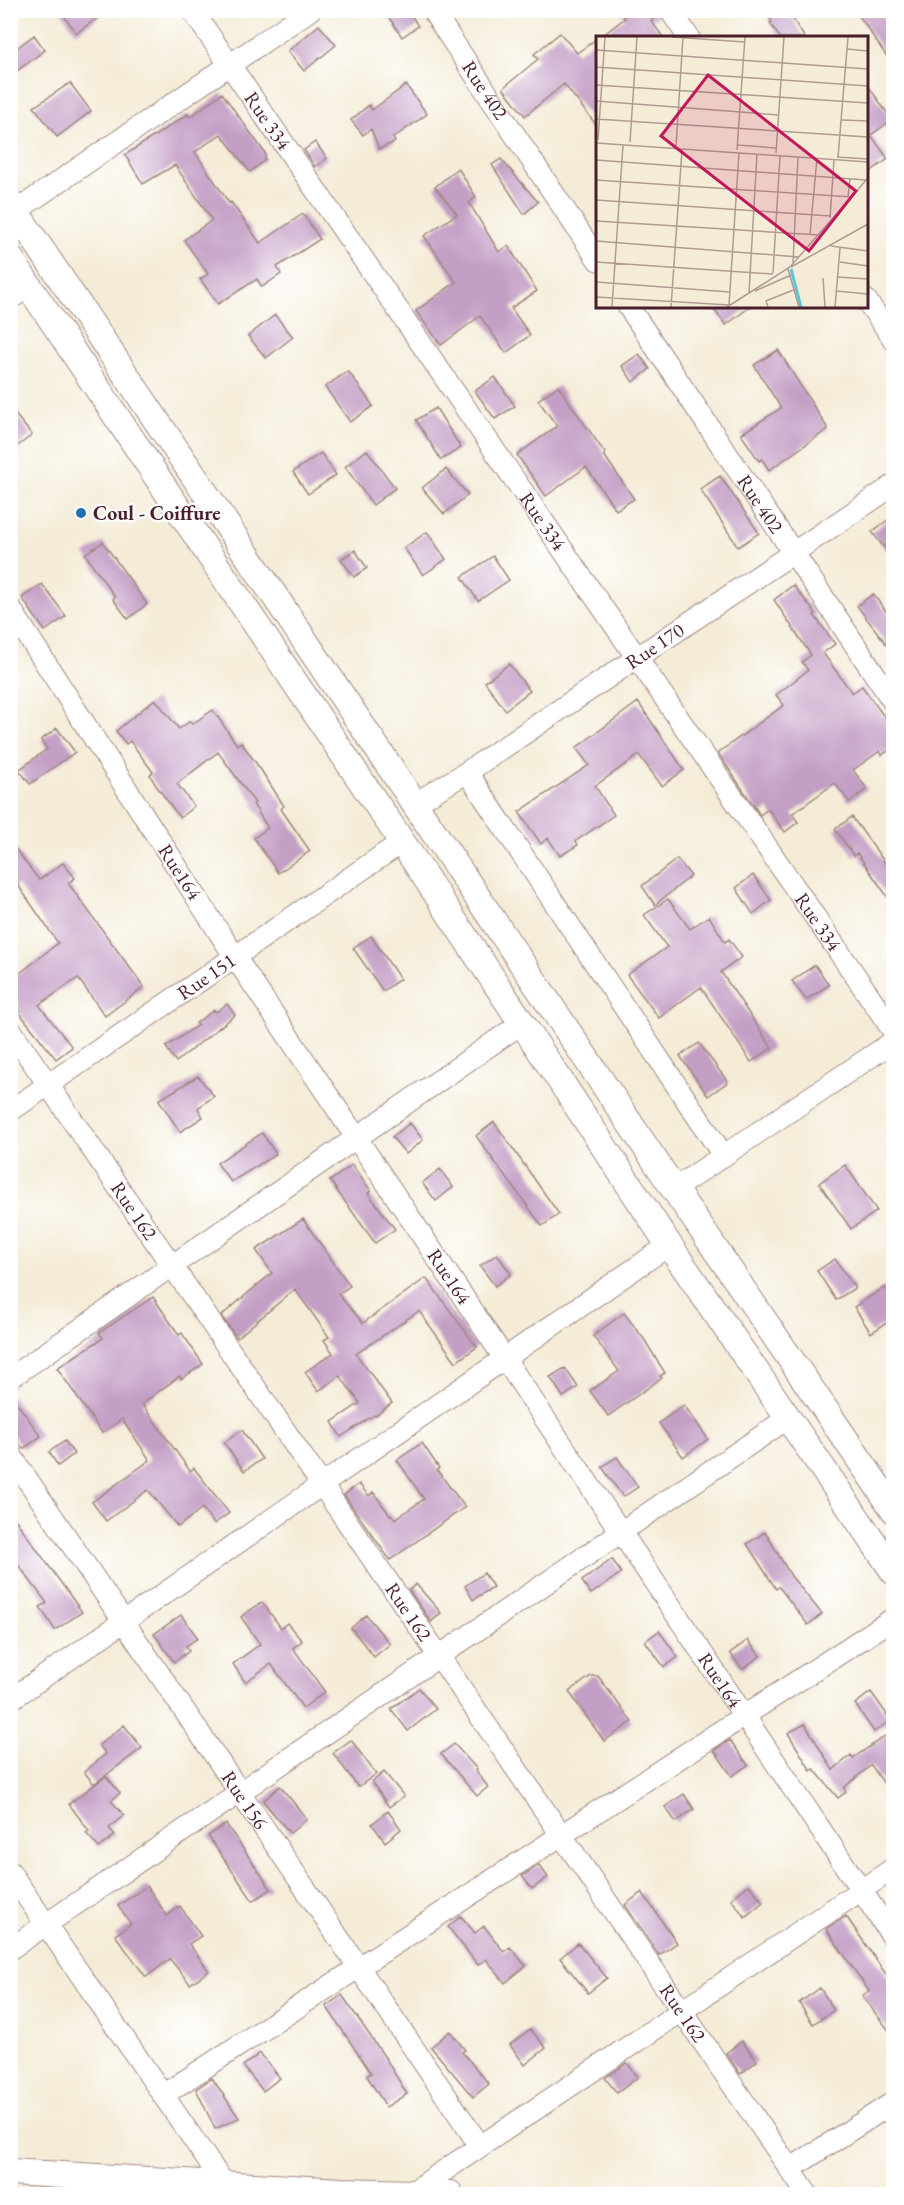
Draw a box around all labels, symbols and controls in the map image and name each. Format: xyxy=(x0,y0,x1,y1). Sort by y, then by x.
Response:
inset map xyxy=(596,36,868,308)
street label: Rue 402 xyxy=(456,56,514,125)
street label: Rue 334 xyxy=(239,86,297,155)
street label: Rue 402 xyxy=(731,469,790,538)
street label: Rue 334 xyxy=(514,487,573,556)
place label: Coul - Coiffure xyxy=(93,500,221,526)
marker: Coul - Coiffure xyxy=(74,506,88,520)
street label: Rue 170 xyxy=(620,617,689,675)
street label: Rue164 xyxy=(153,839,208,905)
street label: Rue 334 xyxy=(789,887,848,956)
street label: Rue 151 xyxy=(172,947,241,1006)
street label: Rue 162 xyxy=(105,1176,164,1245)
street label: Rue164 xyxy=(421,1244,478,1310)
street label: Rue 162 xyxy=(379,1577,438,1646)
street label: Rue164 xyxy=(692,1647,748,1713)
street label: Rue 156 xyxy=(216,1765,274,1834)
street label: Rue 162 xyxy=(654,1978,712,2047)

